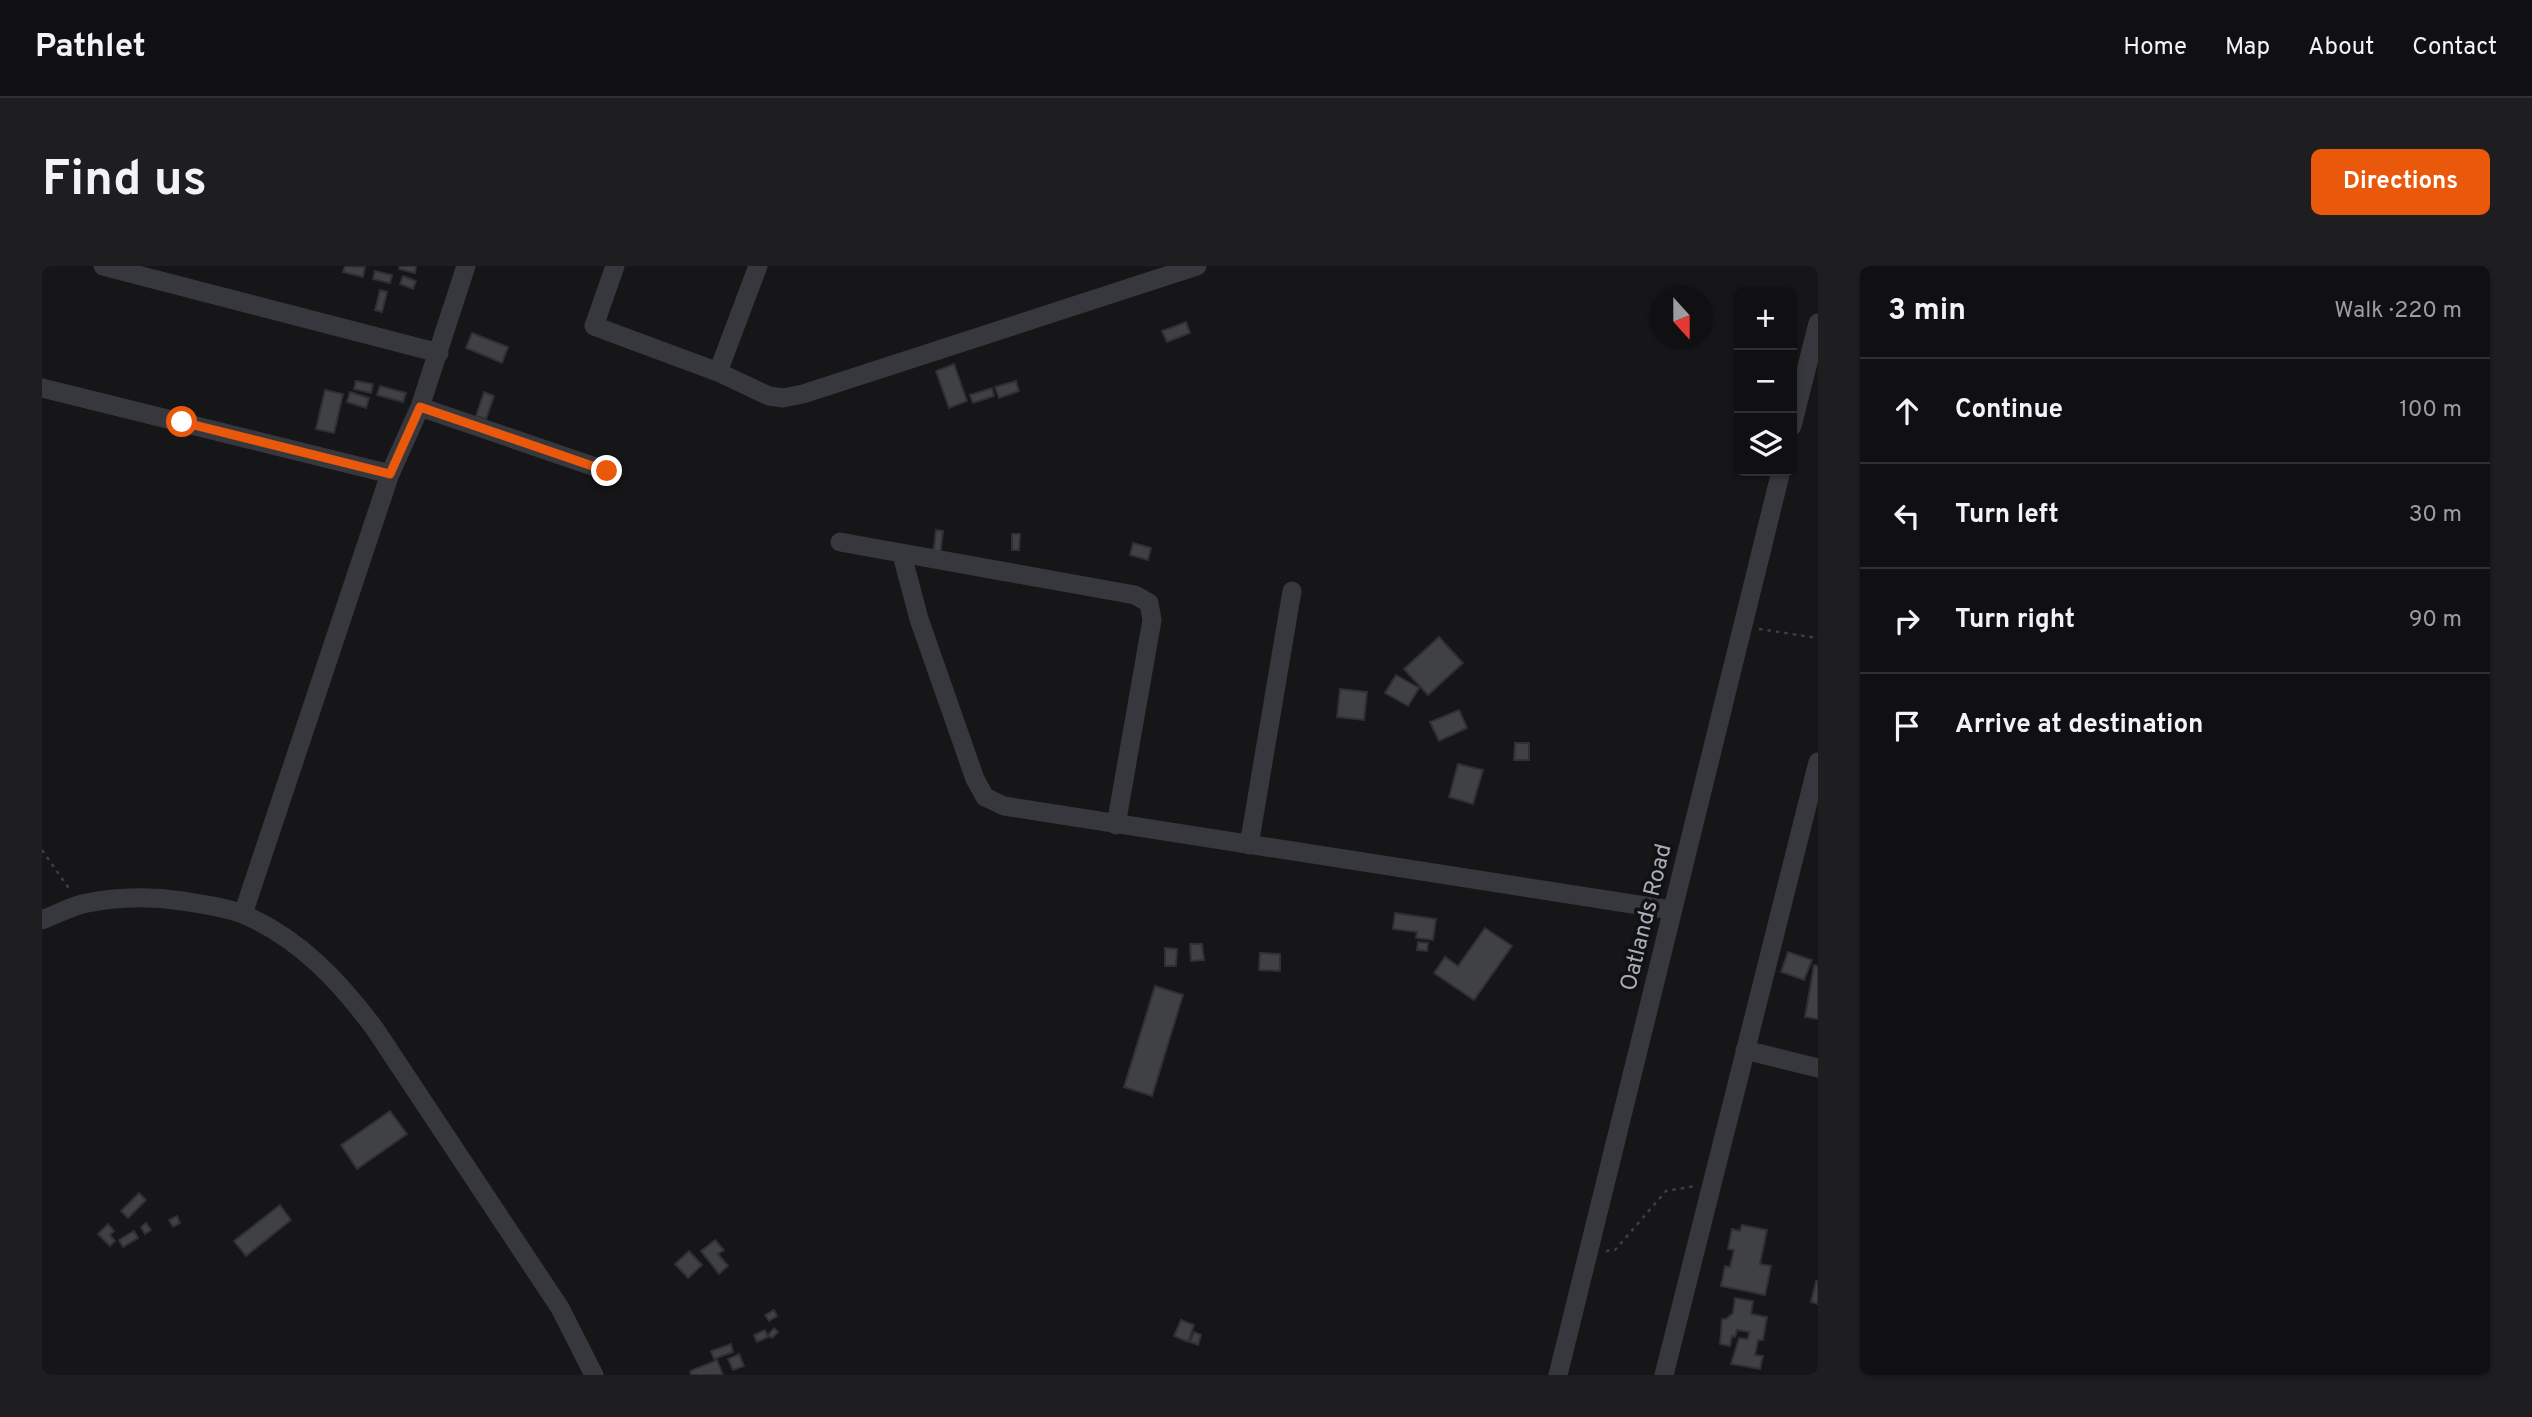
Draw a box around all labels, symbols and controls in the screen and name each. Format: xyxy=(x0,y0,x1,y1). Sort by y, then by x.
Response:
text: Pathlet xyxy=(35,27,146,69)
text: Home xyxy=(2123,33,2187,63)
text: Map xyxy=(2225,33,2270,63)
text: About xyxy=(2308,33,2374,63)
text: Contact xyxy=(2412,33,2497,63)
button: Directions xyxy=(2311,149,2490,215)
text: Find us xyxy=(42,151,207,213)
north arrow xyxy=(1650,287,1713,350)
map controls xyxy=(1734,287,1797,476)
button: + xyxy=(1734,287,1797,350)
text: 3 min xyxy=(1888,293,1966,330)
text: Walk · 220 m xyxy=(2334,297,2462,326)
button: − xyxy=(1734,350,1797,413)
icon: ahead xyxy=(1888,392,1926,430)
text: Continue xyxy=(1955,394,2063,427)
text: 100 m xyxy=(2399,396,2462,425)
route start xyxy=(166,406,197,437)
button: layers xyxy=(1734,413,1797,476)
route end xyxy=(591,455,622,486)
icon: left xyxy=(1888,497,1926,535)
text: Turn left xyxy=(1955,499,2059,532)
text: 30 m xyxy=(2409,501,2462,530)
icon: right xyxy=(1888,602,1926,640)
text: Turn right xyxy=(1955,604,2075,637)
text: 90 m xyxy=(2409,606,2462,635)
icon: arrive xyxy=(1888,707,1926,745)
text: Arrive at destination xyxy=(1955,709,2203,742)
street label: Oatlands Road xyxy=(1615,841,1680,994)

